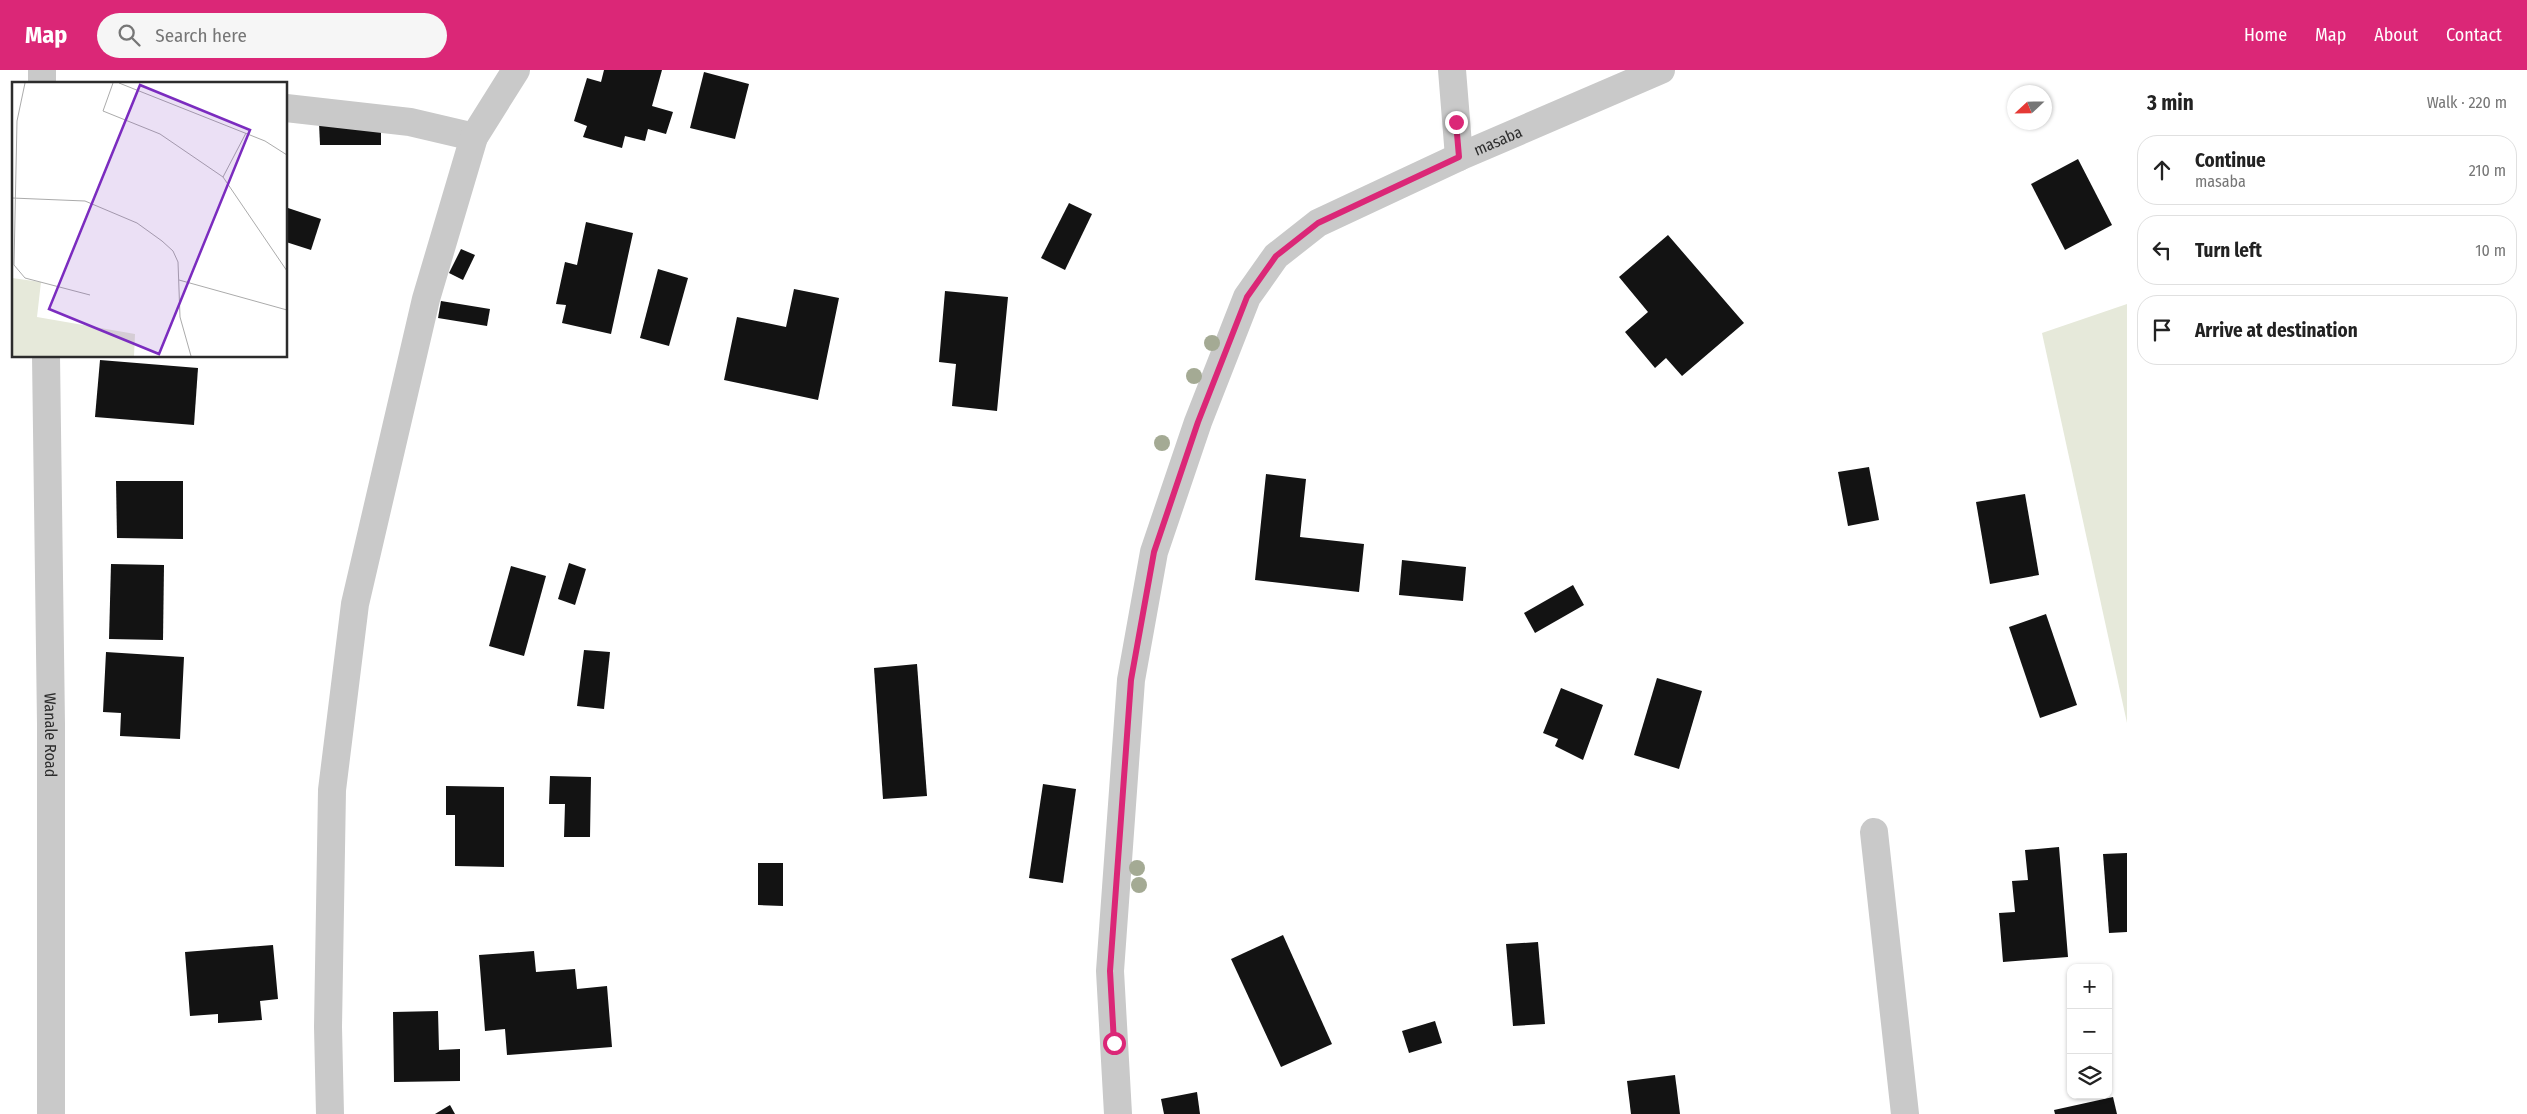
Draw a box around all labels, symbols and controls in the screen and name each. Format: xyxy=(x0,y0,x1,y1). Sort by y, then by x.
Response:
search box xyxy=(97,13,447,58)
text: Map xyxy=(25,21,67,49)
icon: search xyxy=(115,21,143,49)
text: Search here xyxy=(155,24,247,47)
text: Home xyxy=(2244,24,2287,46)
text: Map xyxy=(2315,24,2346,46)
text: About xyxy=(2374,24,2418,46)
text: Contact xyxy=(2446,24,2502,46)
inset map xyxy=(12,82,288,358)
north arrow xyxy=(2007,85,2052,130)
text: 3 min xyxy=(2147,90,2194,116)
text: Walk · 220 m xyxy=(2427,93,2507,112)
route end xyxy=(1445,111,1468,134)
street label: masaba xyxy=(1471,121,1525,159)
text: Continue xyxy=(2195,149,2266,172)
icon: ahead xyxy=(2148,156,2176,184)
text: 210 m xyxy=(2469,161,2506,180)
text: masaba xyxy=(2195,172,2246,191)
icon: left xyxy=(2148,236,2176,264)
text: Turn left xyxy=(2195,239,2262,262)
text: 10 m xyxy=(2475,241,2506,260)
icon: arrive xyxy=(2148,316,2176,344)
text: Arrive at destination xyxy=(2195,319,2358,342)
street label: Wanale Road xyxy=(41,693,61,777)
map controls xyxy=(2067,964,2112,1099)
button: + xyxy=(2067,964,2112,1009)
button: − xyxy=(2067,1009,2112,1054)
route start xyxy=(1103,1032,1126,1055)
button: layers xyxy=(2067,1054,2112,1099)

